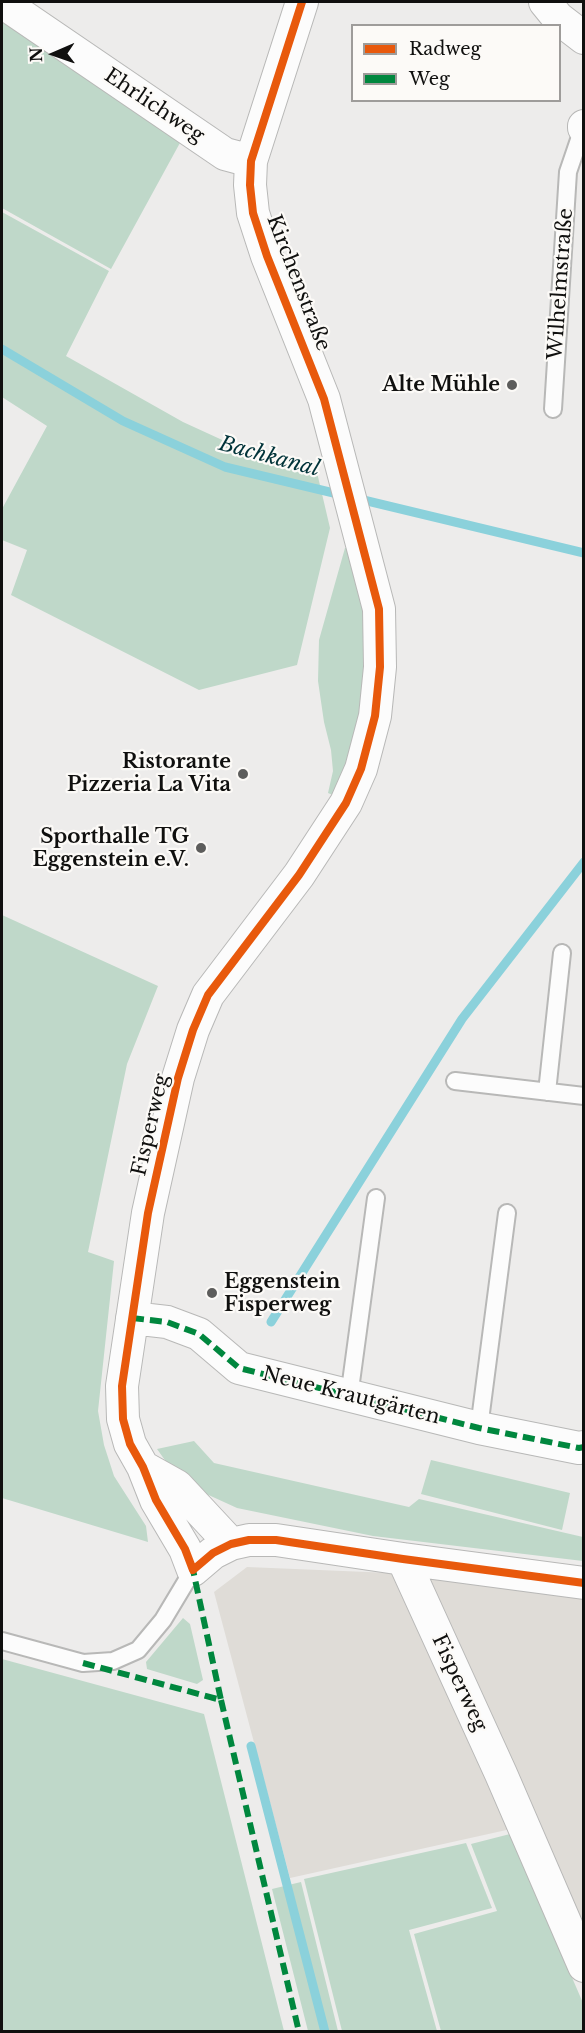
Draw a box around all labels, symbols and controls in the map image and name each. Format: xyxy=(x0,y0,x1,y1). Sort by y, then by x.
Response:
north arrow xyxy=(24,24,84,84)
legend xyxy=(351,24,561,102)
text: Radweg xyxy=(409,38,481,60)
text: N xyxy=(26,47,46,63)
street label: Ehrlichweg xyxy=(99,64,209,148)
text: Weg xyxy=(409,68,450,90)
street label: Wilhelmstraße xyxy=(544,207,578,361)
street label: Kirchenstraße xyxy=(261,212,335,354)
place label: Alte Mühle xyxy=(382,373,500,397)
marker: Alte Mühle xyxy=(505,378,519,392)
water label: Bachkanal xyxy=(216,431,322,483)
place label: Ristorante Pizzeria La Vita xyxy=(67,750,231,797)
marker: Ristorante Pizzeria La Vita xyxy=(236,767,250,781)
place label: Sporthalle TG Eggenstein e.V. xyxy=(33,825,189,872)
marker: Sporthalle TG Eggenstein e.V. xyxy=(194,841,208,855)
street label: Fisperweg xyxy=(128,1072,174,1178)
place label: Eggenstein Fisperweg xyxy=(224,1270,340,1317)
marker: Eggenstein Fisperweg xyxy=(205,1286,219,1300)
street label: Neue Krautgärten xyxy=(260,1362,442,1430)
street label: Fisperweg xyxy=(426,1631,492,1735)

